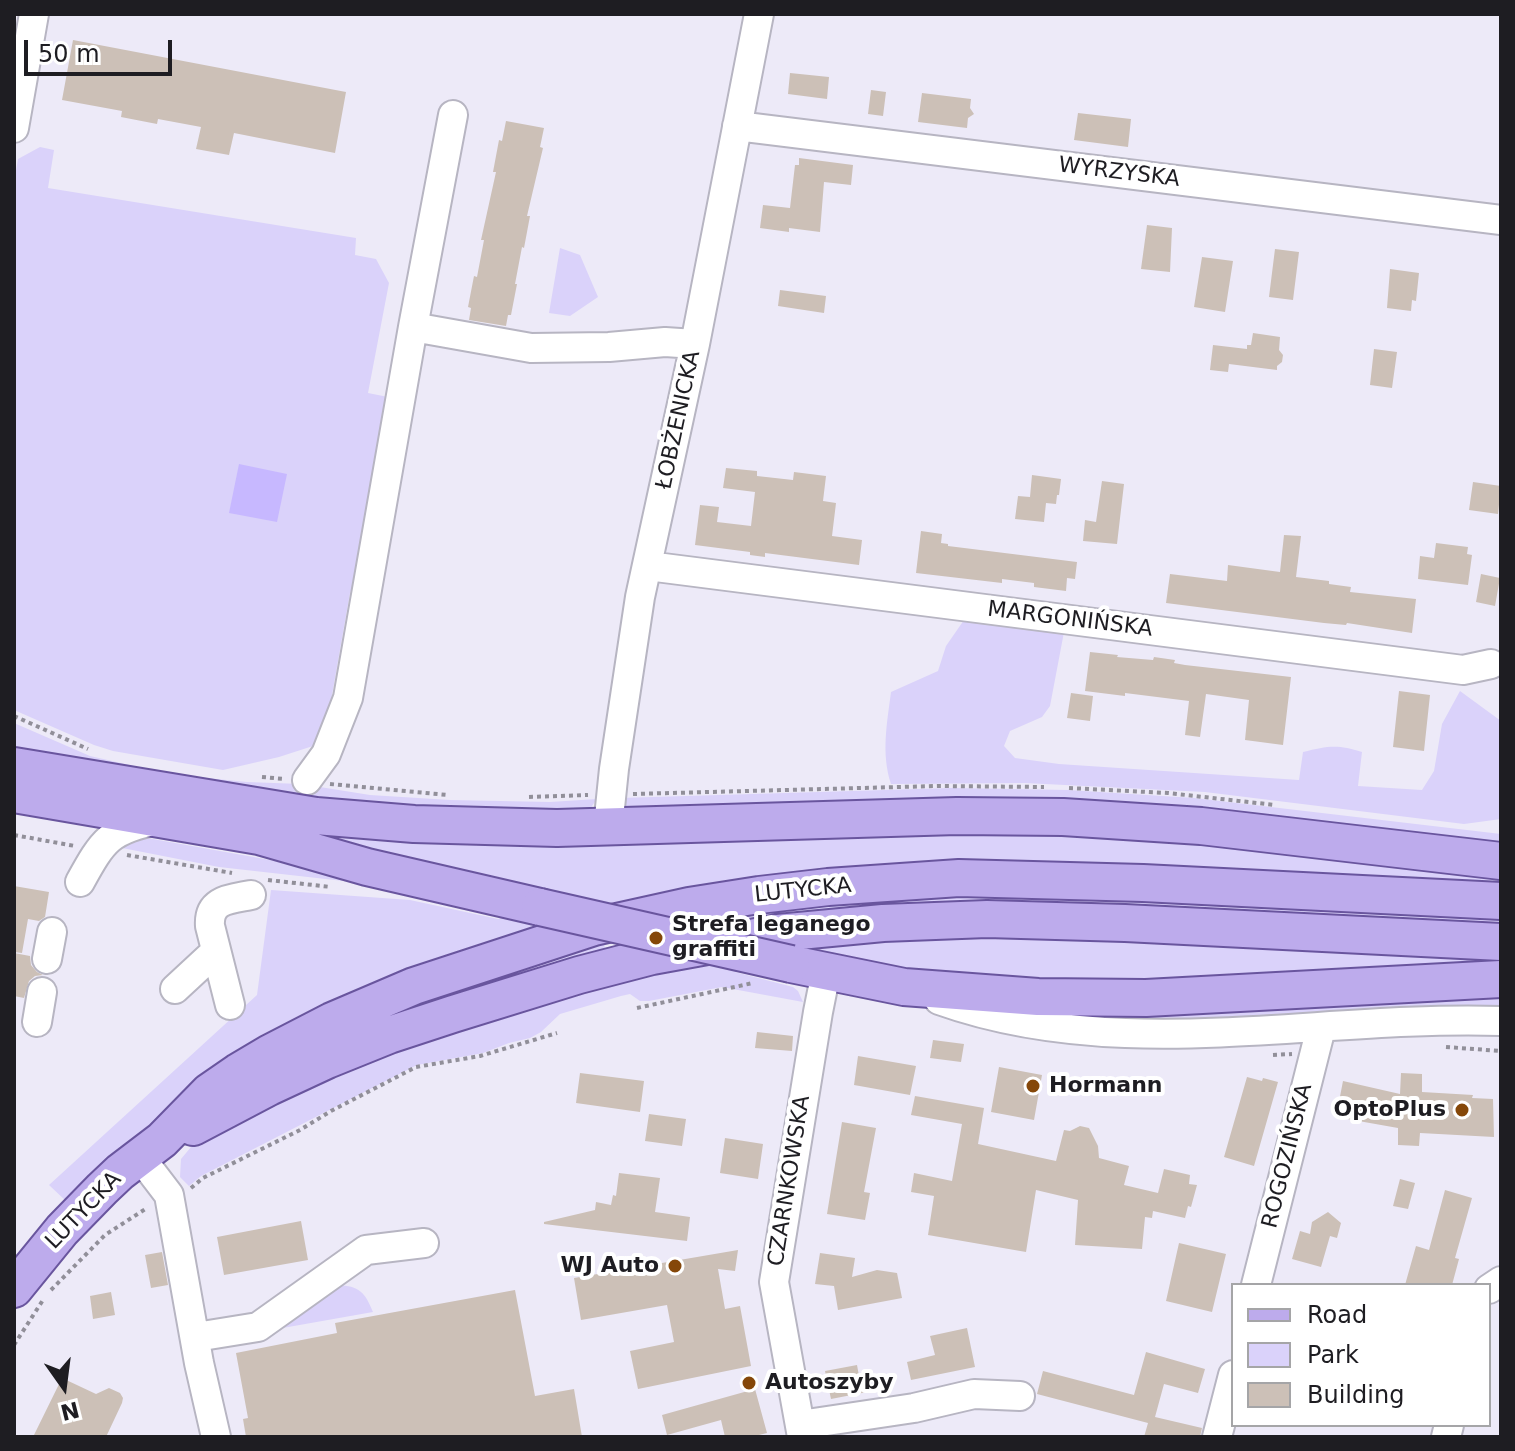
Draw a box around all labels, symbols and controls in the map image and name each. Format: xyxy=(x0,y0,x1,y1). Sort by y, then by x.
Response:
scale bar xyxy=(28,24,176,74)
text: 50 m xyxy=(38,40,100,68)
street label: WYRZYSKA xyxy=(1057,152,1181,194)
street label: ŁOBŻENICKA xyxy=(651,348,707,492)
street label: MARGONIŃSKA xyxy=(986,597,1154,643)
street label: LUTYCKA xyxy=(753,873,853,909)
place label: Strefa leganego graffiti xyxy=(672,912,871,964)
marker: Strefa leganego graffiti xyxy=(647,929,665,947)
place label: Hormann xyxy=(1049,1073,1162,1099)
marker: Hormann xyxy=(1024,1077,1042,1095)
street label: ROGOZIŃSKA xyxy=(1257,1081,1319,1231)
street label: CZARNKOWSKA xyxy=(763,1094,817,1268)
place label: OptoPlus xyxy=(1333,1097,1446,1123)
marker: OptoPlus xyxy=(1453,1101,1471,1119)
street label: LUTYCKA xyxy=(41,1167,127,1255)
place label: WJ Auto xyxy=(561,1253,659,1279)
marker: WJ Auto xyxy=(666,1257,684,1275)
legend xyxy=(1231,1283,1491,1427)
text: Road xyxy=(1307,1301,1367,1329)
text: Park xyxy=(1307,1341,1359,1369)
north arrow xyxy=(24,1347,104,1427)
place label: Autoszyby xyxy=(765,1370,894,1396)
marker: Autoszyby xyxy=(740,1374,758,1392)
text: Building xyxy=(1307,1381,1404,1409)
text: N xyxy=(58,1396,82,1425)

